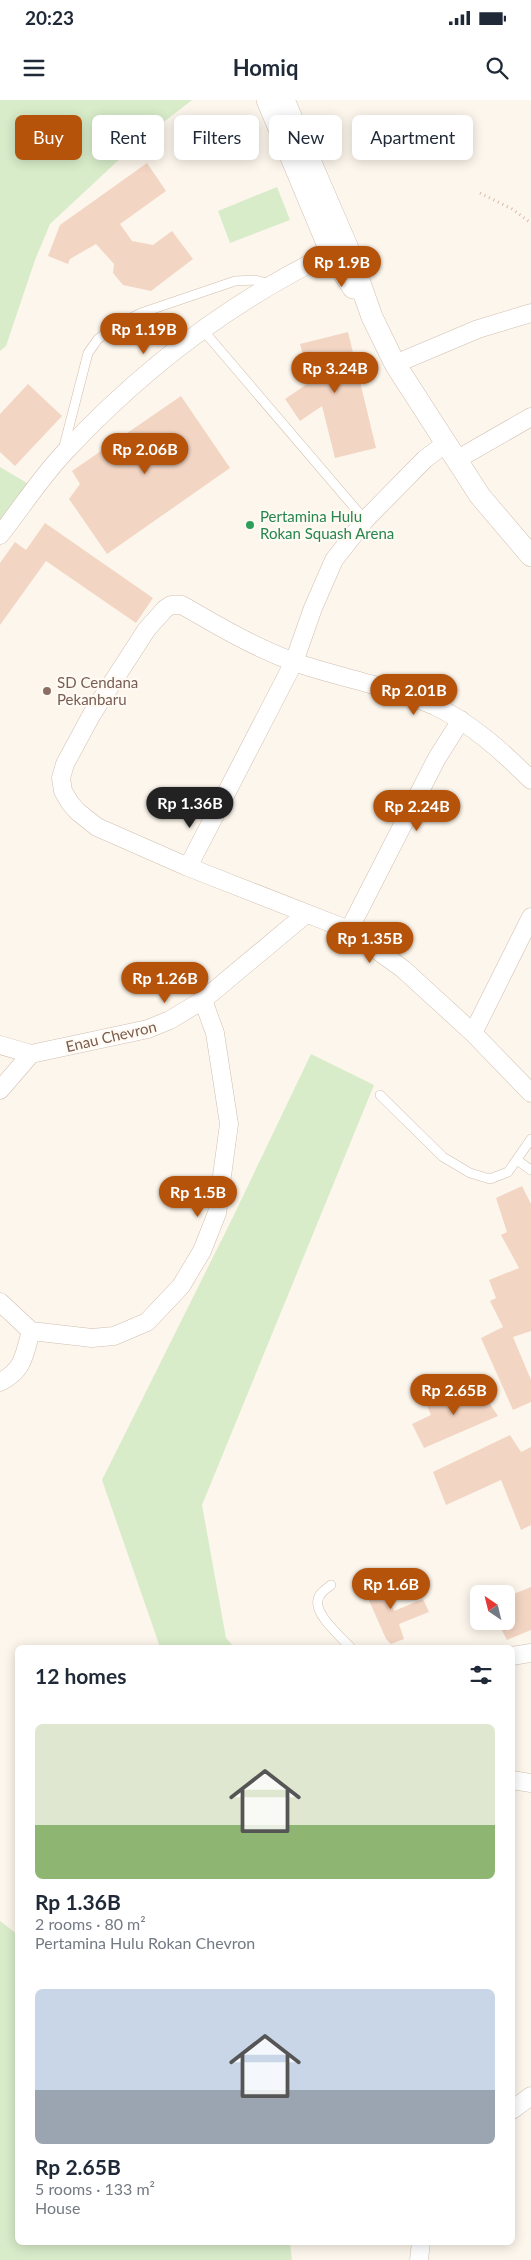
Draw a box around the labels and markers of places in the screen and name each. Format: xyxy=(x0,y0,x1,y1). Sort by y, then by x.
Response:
pin: Rp 1.9B xyxy=(296,246,388,288)
pin: Rp 1.19B xyxy=(92,312,196,355)
pin: Rp 3.24B xyxy=(283,352,387,394)
pin: Rp 2.06B xyxy=(93,432,197,475)
place label: Pertamina Hulu Rokan Squash Arena xyxy=(260,507,394,542)
marker: Pertamina Hulu Rokan Squash Arena xyxy=(244,519,256,531)
place label: SD Cendana Pekanbaru xyxy=(57,673,138,708)
pin: Rp 2.01B xyxy=(362,674,466,716)
marker: SD Cendana Pekanbaru xyxy=(41,685,53,697)
pin: Rp 1.36B xyxy=(138,786,242,829)
pin: Rp 2.24B xyxy=(365,790,469,832)
pin: Rp 1.35B xyxy=(318,922,422,964)
pin: Rp 1.26B xyxy=(113,962,217,1004)
pin: Rp 1.5B xyxy=(152,1176,244,1218)
pin: Rp 2.65B xyxy=(402,1374,506,1416)
pin: Rp 1.6B xyxy=(345,1568,437,1610)

